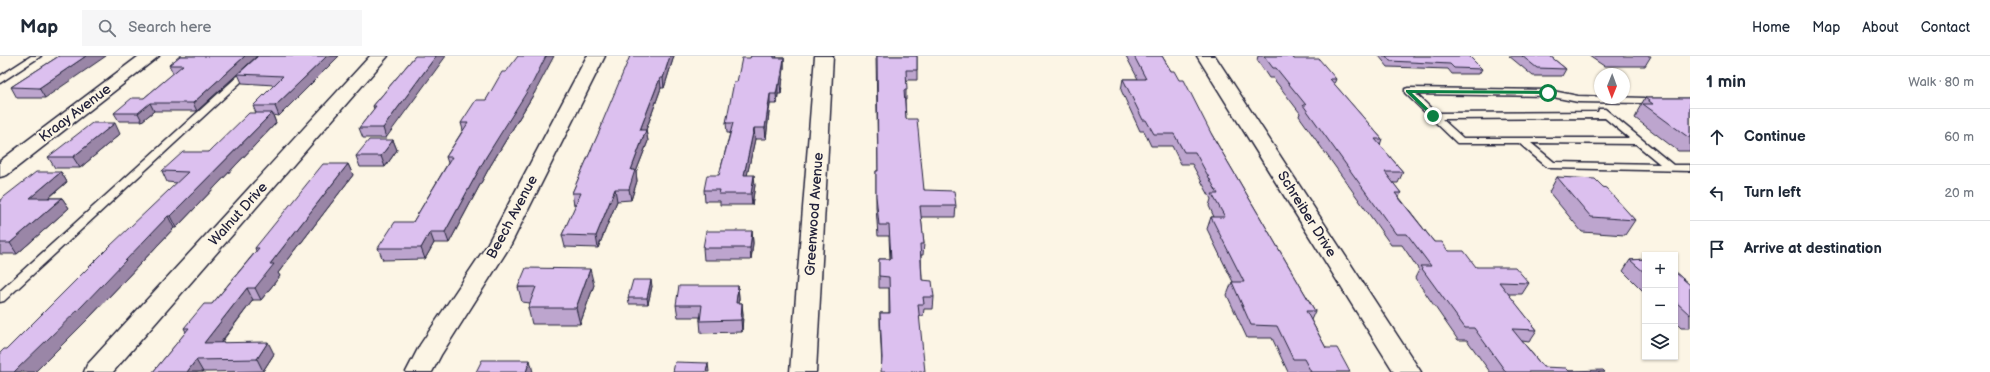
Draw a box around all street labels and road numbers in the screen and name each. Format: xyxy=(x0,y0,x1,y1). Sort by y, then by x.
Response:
street label: Kraay Avenue xyxy=(36,80,114,146)
street label: Greenwood Avenue xyxy=(801,152,827,276)
street label: Schreiber Drive xyxy=(1274,168,1340,260)
street label: Beech Avenue xyxy=(483,172,541,262)
street label: Walnut Drive xyxy=(205,179,271,249)

